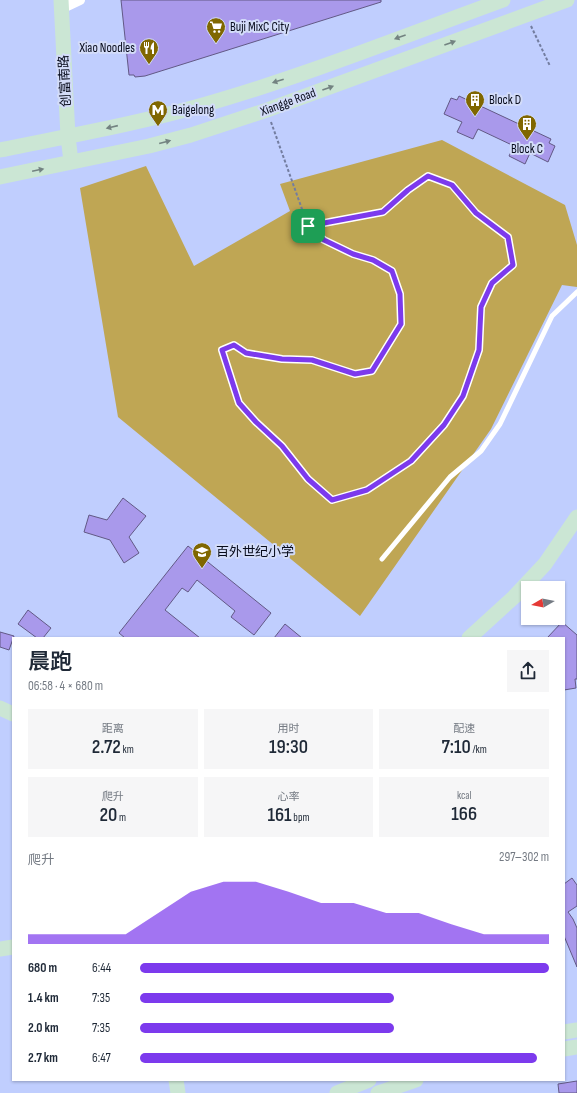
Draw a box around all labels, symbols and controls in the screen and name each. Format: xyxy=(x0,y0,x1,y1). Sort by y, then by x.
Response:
supermarket icon: Buji MixC City xyxy=(205,16,227,44)
place label: Buji MixC City xyxy=(230,19,289,35)
one-way arrow xyxy=(394,35,406,41)
restaurant icon: Xiao Noodles xyxy=(138,37,160,65)
one-way arrow xyxy=(445,39,457,45)
place label: Xiao Noodles xyxy=(78,40,135,56)
street label: 创富南路 xyxy=(56,55,74,107)
one-way arrow xyxy=(272,79,284,85)
one-way arrow xyxy=(323,84,335,90)
street label: Xiangge Road xyxy=(257,85,318,120)
building icon: Block D xyxy=(464,89,486,117)
place label: Block D xyxy=(489,92,521,108)
metro station icon: Baigelong xyxy=(147,99,169,127)
place label: Baigelong xyxy=(172,102,214,118)
building icon: Block C xyxy=(516,113,538,141)
one-way arrow xyxy=(106,125,119,131)
one-way arrow xyxy=(159,139,171,145)
place label: Block C xyxy=(511,141,543,157)
one-way arrow xyxy=(32,166,44,172)
pin xyxy=(291,209,325,243)
icon: arrive xyxy=(297,215,319,237)
school or university icon: 百外世纪小学 xyxy=(191,541,213,569)
place label: 百外世纪小学 xyxy=(216,544,294,560)
north arrow xyxy=(521,581,565,625)
map controls xyxy=(521,581,565,625)
text: 晨跑 xyxy=(28,649,72,676)
button: share xyxy=(507,650,549,692)
text: 06:58 · 4 × 680 m xyxy=(28,678,103,694)
text: 距离 xyxy=(102,722,124,735)
text: 用时 xyxy=(277,722,299,735)
text: 配速 xyxy=(453,722,475,735)
text: 2.72 xyxy=(92,735,121,759)
text: 19:30 xyxy=(269,735,308,759)
text: 7:10 xyxy=(442,735,471,759)
text: km xyxy=(121,743,134,756)
text: /km xyxy=(471,743,487,756)
text: kcal xyxy=(457,789,471,802)
text: 爬升 xyxy=(102,790,124,803)
text: 心率 xyxy=(277,790,299,803)
text: 166 xyxy=(451,802,477,826)
text: 20 xyxy=(100,803,117,827)
text: 161 xyxy=(267,803,292,827)
text: m xyxy=(117,811,126,824)
text: bpm xyxy=(292,811,310,824)
text: 297–302 m xyxy=(499,849,549,865)
text: 爬升 xyxy=(28,852,54,868)
text: 680 m xyxy=(28,960,57,976)
text: 6:44 xyxy=(92,960,111,976)
text: 1.4 km xyxy=(28,990,59,1006)
text: 7:35 xyxy=(92,990,110,1006)
text: 2.0 km xyxy=(28,1020,59,1036)
text: 7:35 xyxy=(92,1020,110,1036)
text: 2.7 km xyxy=(28,1050,58,1066)
text: 6:47 xyxy=(92,1050,111,1066)

